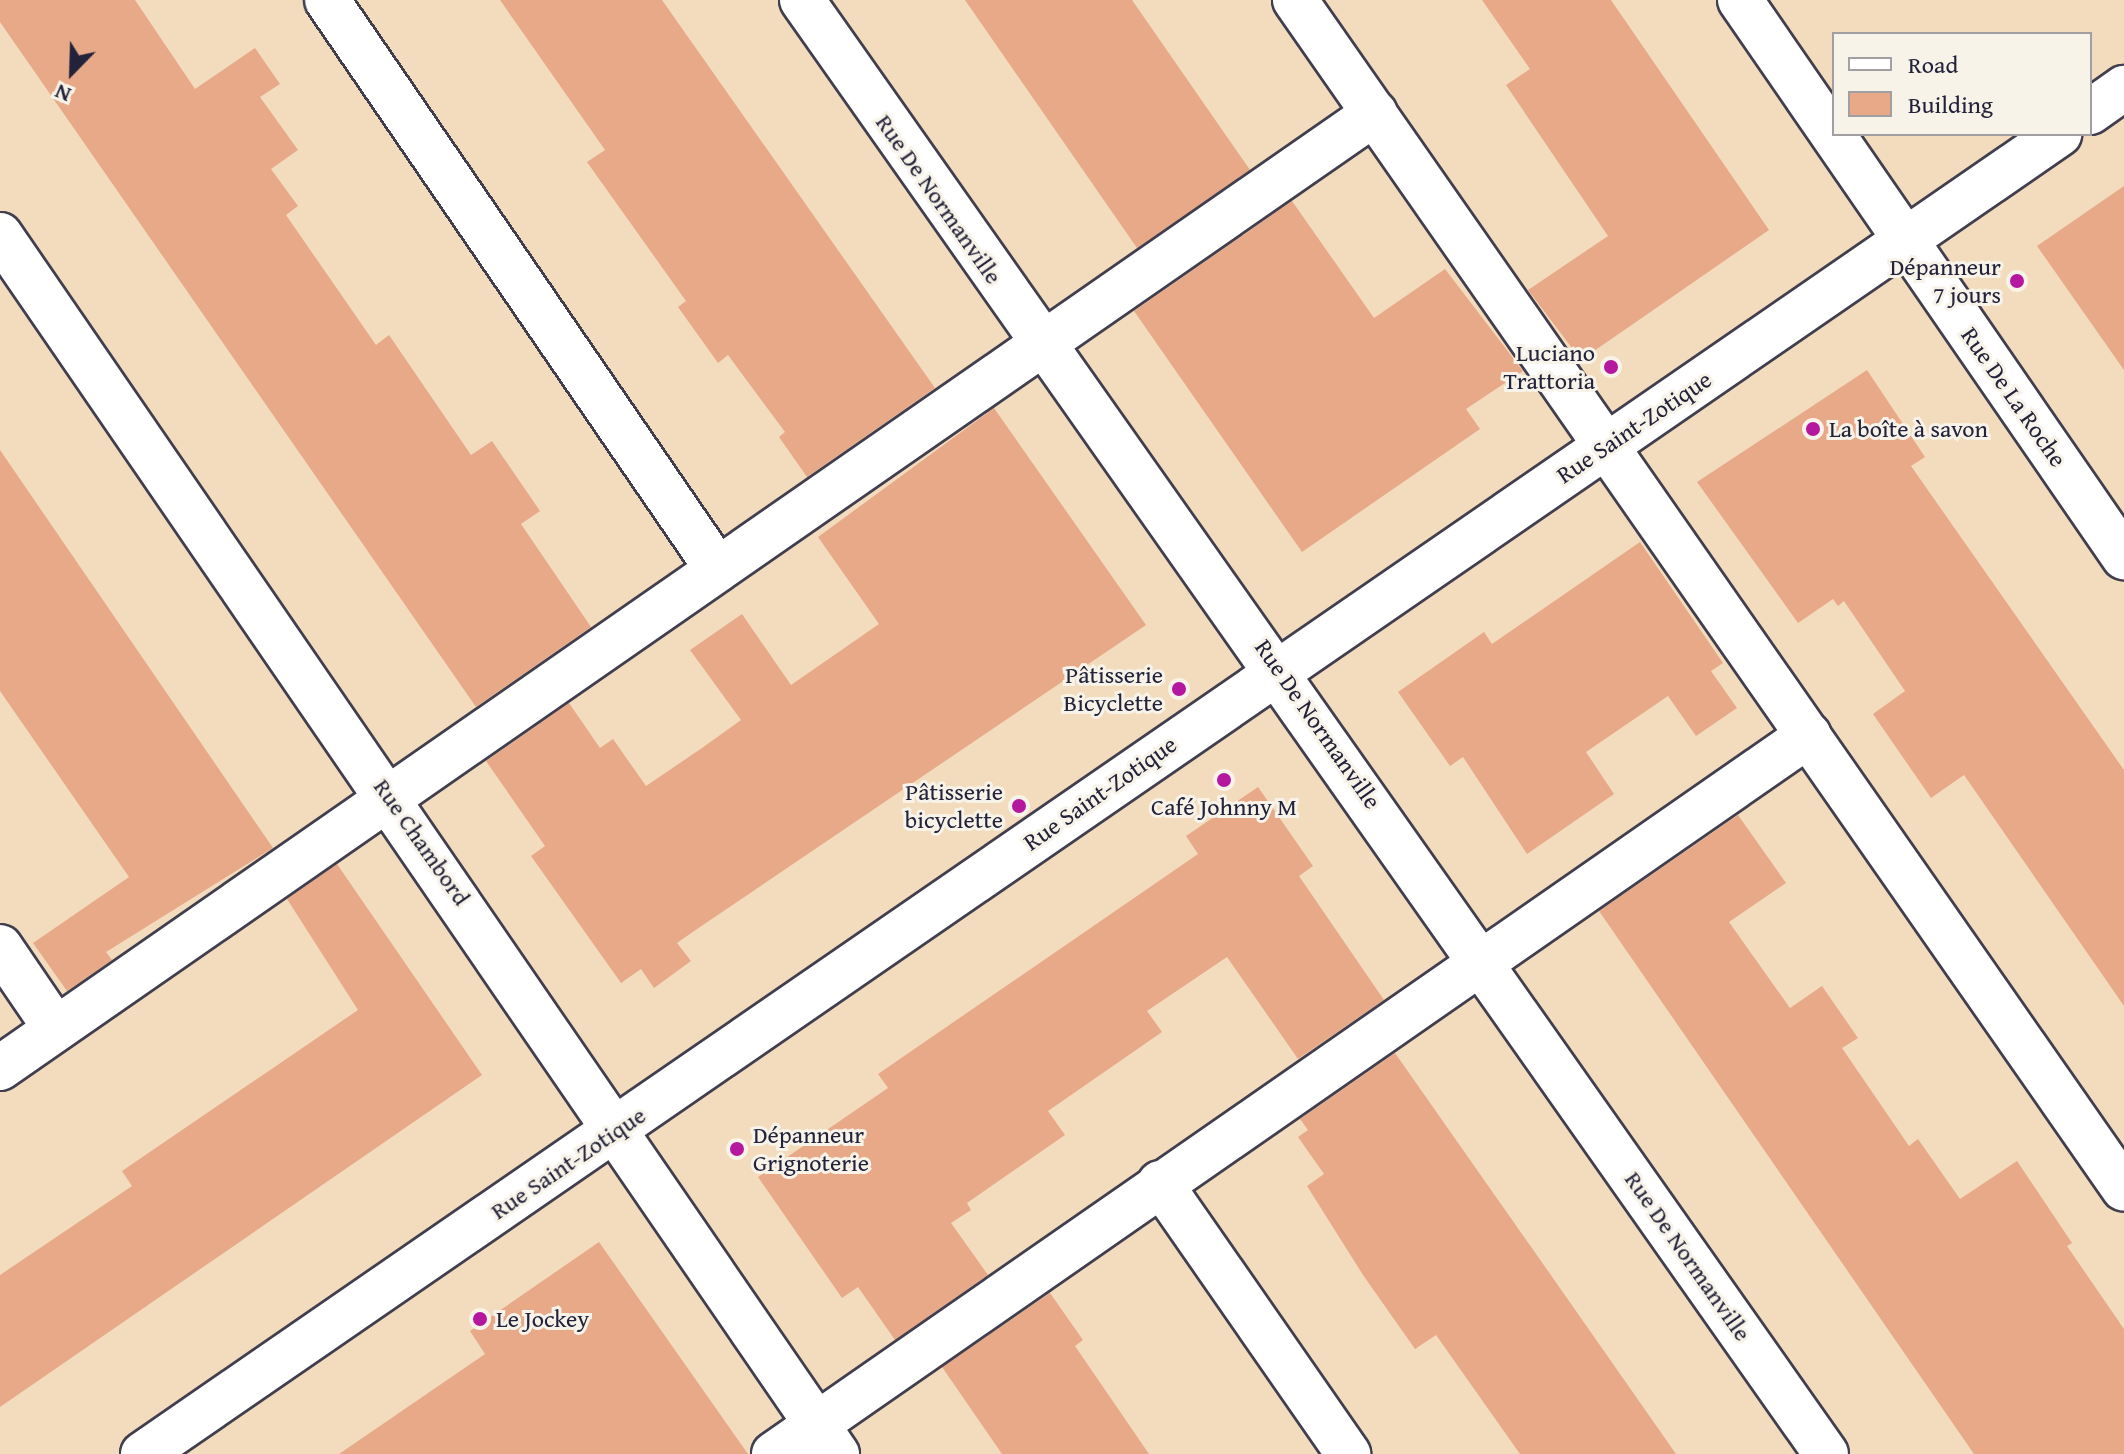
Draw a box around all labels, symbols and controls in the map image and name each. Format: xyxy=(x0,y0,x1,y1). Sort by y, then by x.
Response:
north arrow xyxy=(32,32,112,112)
legend xyxy=(1832,32,2092,136)
text: Road xyxy=(1908,47,1958,82)
text: N xyxy=(50,76,76,112)
text: Building xyxy=(1908,87,1993,122)
street label: Rue De Normanville xyxy=(870,109,1008,289)
place label: Dépanneur 7 jours xyxy=(1890,253,2001,309)
marker: Dépanneur 7 jours xyxy=(2008,272,2026,290)
street label: Rue De La Roche xyxy=(1955,322,2073,472)
place label: Luciano Trattoria xyxy=(1503,339,1595,395)
marker: Luciano Trattoria xyxy=(1602,358,1620,376)
street label: Rue Saint-Zotique xyxy=(1551,365,1717,489)
place label: La boîte à savon xyxy=(1829,415,1988,443)
marker: La boîte à savon xyxy=(1804,420,1822,438)
street label: Rue De Normanville xyxy=(1249,634,1387,814)
place label: Pâtisserie Bicyclette xyxy=(1064,661,1163,717)
marker: Pâtisserie Bicyclette xyxy=(1170,680,1188,698)
street label: Rue Saint-Zotique xyxy=(1018,729,1182,857)
marker: Café Johnny M xyxy=(1215,771,1233,789)
street label: Rue Chambord xyxy=(368,773,476,911)
place label: Pâtisserie bicyclette xyxy=(905,778,1003,834)
place label: Café Johnny M xyxy=(1151,793,1297,821)
marker: Pâtisserie bicyclette xyxy=(1010,797,1028,815)
street label: Rue Saint-Zotique xyxy=(485,1101,651,1225)
place label: Dépanneur Grignoterie xyxy=(753,1121,869,1177)
marker: Dépanneur Grignoterie xyxy=(728,1140,746,1158)
street label: Rue De Normanville xyxy=(1619,1166,1757,1346)
place label: Le Jockey xyxy=(496,1305,589,1333)
marker: Le Jockey xyxy=(471,1310,489,1328)

